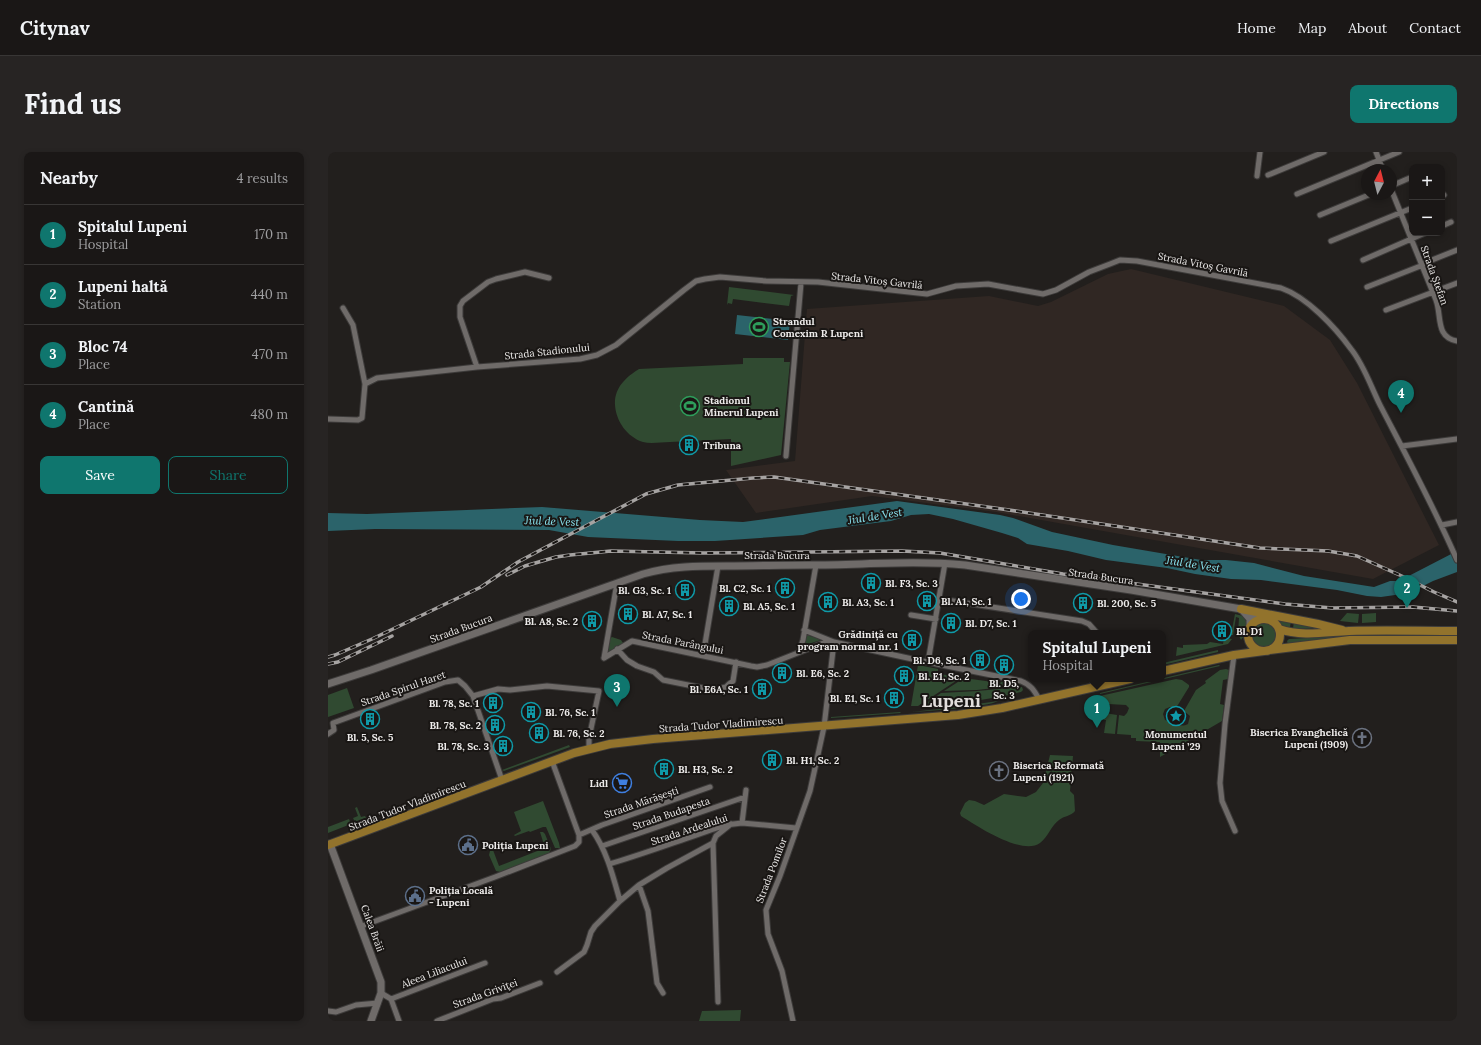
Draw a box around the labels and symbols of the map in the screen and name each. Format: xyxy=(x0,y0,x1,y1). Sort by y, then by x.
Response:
north arrow xyxy=(1361,164,1397,200)
street label: Strada Ștefan xyxy=(1418,244,1451,307)
street label: Strada Vitoș Gavrilă xyxy=(1157,249,1249,280)
street label: Strada Vitoș Gavrilă xyxy=(831,269,923,292)
place label: Strandul Comexim R Lupeni xyxy=(773,315,864,340)
sports icon: Strandul Comexim R Lupeni xyxy=(748,316,770,338)
street label: Strada Stadionului xyxy=(504,341,590,362)
pin: 4 xyxy=(1388,380,1414,413)
place label: Stadionul Minerul Lupeni xyxy=(704,394,779,419)
sports icon: Stadionul Minerul Lupeni xyxy=(679,395,701,417)
building icon: Tribuna xyxy=(678,434,700,456)
place label: Tribuna xyxy=(703,439,742,452)
water label: Jiul de Vest xyxy=(846,505,903,527)
water label: Jiul de Vest xyxy=(523,513,580,529)
street label: Strada Bucura xyxy=(744,549,810,562)
water label: Jiul de Vest xyxy=(1164,553,1221,575)
street label: Strada Bucura xyxy=(1068,565,1134,587)
building icon: Bl. F3, Sc. 3 xyxy=(860,572,882,594)
pin: 2 xyxy=(1394,575,1420,608)
building icon: Bl. C2, Sc. 1 xyxy=(774,577,796,599)
place label: Bl. F3, Sc. 3 xyxy=(885,577,938,590)
building icon: Bl. G3, Sc. 1 xyxy=(674,579,696,601)
place label: Bl. C2, Sc. 1 xyxy=(719,582,771,595)
place label: Bl. G3, Sc. 1 xyxy=(618,584,671,597)
your location xyxy=(1011,589,1031,609)
building icon: Bl. A1, Sc. 1 xyxy=(916,590,938,612)
building icon: Bl. A3, Sc. 1 xyxy=(817,591,839,613)
building icon: Bl. 200, Sc. 5 xyxy=(1072,592,1094,614)
building icon: Bl. A5, Sc. 1 xyxy=(718,595,740,617)
place label: Bl. A1, Sc. 1 xyxy=(941,595,992,608)
place label: Bl. A3, Sc. 1 xyxy=(842,596,894,609)
place label: Bl. 200, Sc. 5 xyxy=(1097,597,1157,610)
place label: Bl. A5, Sc. 1 xyxy=(743,600,795,613)
building icon: Bl. A7, Sc. 1 xyxy=(617,603,639,625)
place label: Bl. A7, Sc. 1 xyxy=(642,608,692,621)
building icon: Bl. A8, Sc. 2 xyxy=(581,610,603,632)
street label: Strada Bucura xyxy=(428,611,494,646)
building icon: Bl. D7, Sc. 1 xyxy=(940,612,962,634)
place label: Bl. A8, Sc. 2 xyxy=(524,615,578,628)
place label: Bl. D7, Sc. 1 xyxy=(965,617,1017,630)
building icon: Bl. D1 xyxy=(1211,620,1233,642)
place label: Bl. D1 xyxy=(1236,625,1262,638)
street label: Strada Parângului xyxy=(641,628,725,657)
place label: Grădiniță cu program normal nr. 1 xyxy=(797,628,898,653)
building icon: Grădiniță cu program normal nr. 1 xyxy=(901,629,923,651)
building icon: Bl. D6, Sc. 1 xyxy=(969,649,991,671)
place label: Bl. D6, Sc. 1 xyxy=(913,654,966,667)
building icon: Bl. D5, Sc. 3 xyxy=(993,654,1015,676)
building icon: Bl. E6, Sc. 2 xyxy=(771,662,793,684)
building icon: Bl. E1, Sc. 2 xyxy=(893,665,915,687)
place label: Bl. E6, Sc. 2 xyxy=(796,667,849,680)
street label: Strada Spirul Haret xyxy=(359,668,448,709)
place label: Bl. E1, Sc. 2 xyxy=(918,670,969,683)
pin: 3 xyxy=(604,674,630,707)
place label: Bl. D5, Sc. 3 xyxy=(989,677,1020,702)
building icon: Bl. E6A, Sc. 1 xyxy=(751,678,773,700)
place label: Bl. E6A, Sc. 1 xyxy=(690,683,748,696)
building icon: Bl. E1, Sc. 1 xyxy=(883,687,905,709)
district label: Lupeni xyxy=(921,689,981,712)
building icon: Bl. 78, Sc. 1 xyxy=(482,692,504,714)
place label: Bl. E1, Sc. 1 xyxy=(830,692,880,705)
pin: 1 xyxy=(1084,695,1110,728)
place label: Bl. 78, Sc. 1 xyxy=(429,697,479,710)
building icon: Bl. 76, Sc. 1 xyxy=(520,701,542,723)
place icon: Monumentul Lupeni ’29 xyxy=(1165,705,1187,727)
place label: Bl. 76, Sc. 1 xyxy=(545,706,595,719)
building icon: Bl. 5, Sc. 5 xyxy=(359,708,381,730)
building icon: Bl. 78, Sc. 2 xyxy=(484,714,506,736)
street label: Strada Tudor Vladimirescu xyxy=(658,714,784,735)
place label: Bl. 78, Sc. 2 xyxy=(429,719,481,732)
building icon: Bl. 76, Sc. 2 xyxy=(528,722,550,744)
place label: Biserica Evanghelică Lupeni (1909) xyxy=(1250,726,1349,751)
place label: Bl. 76, Sc. 2 xyxy=(553,727,605,740)
church icon: Biserica Evanghelică Lupeni (1909) xyxy=(1351,727,1373,749)
place label: Monumentul Lupeni ’29 xyxy=(1145,728,1207,753)
place label: Bl. 5, Sc. 5 xyxy=(347,731,394,744)
building icon: Bl. 78, Sc. 3 xyxy=(492,735,514,757)
place label: Bl. 78, Sc. 3 xyxy=(437,740,489,753)
building icon: Bl. H1, Sc. 2 xyxy=(761,749,783,771)
place label: Bl. H1, Sc. 2 xyxy=(786,754,839,767)
building icon: Bl. H3, Sc. 2 xyxy=(653,758,675,780)
place label: Biserica Reformată Lupeni (1921) xyxy=(1013,759,1105,784)
church icon: Biserica Reformată Lupeni (1921) xyxy=(988,760,1010,782)
place label: Bl. H3, Sc. 2 xyxy=(678,763,733,776)
supermarket icon: Lidl xyxy=(611,772,633,794)
street label: Strada Tudor Vladimirescu xyxy=(347,777,468,834)
place label: Lidl xyxy=(590,777,608,790)
street label: Strada Mărășești xyxy=(602,784,680,821)
street label: Strada Budapesta xyxy=(631,794,712,833)
street label: Strada Ardealului xyxy=(649,811,729,848)
public building icon: Poliția Lupeni xyxy=(457,834,479,856)
street label: Strada Pomilor xyxy=(753,835,790,905)
place label: Poliția Lupeni xyxy=(482,839,549,852)
place label: Poliția Locală - Lupeni xyxy=(429,884,494,909)
public building icon: Poliția Locală - Lupeni xyxy=(404,885,426,907)
street label: Calea Brăii xyxy=(358,903,387,954)
street label: Aleea Liliacului xyxy=(398,954,469,991)
street label: Strada Griviţei xyxy=(451,976,519,1011)

